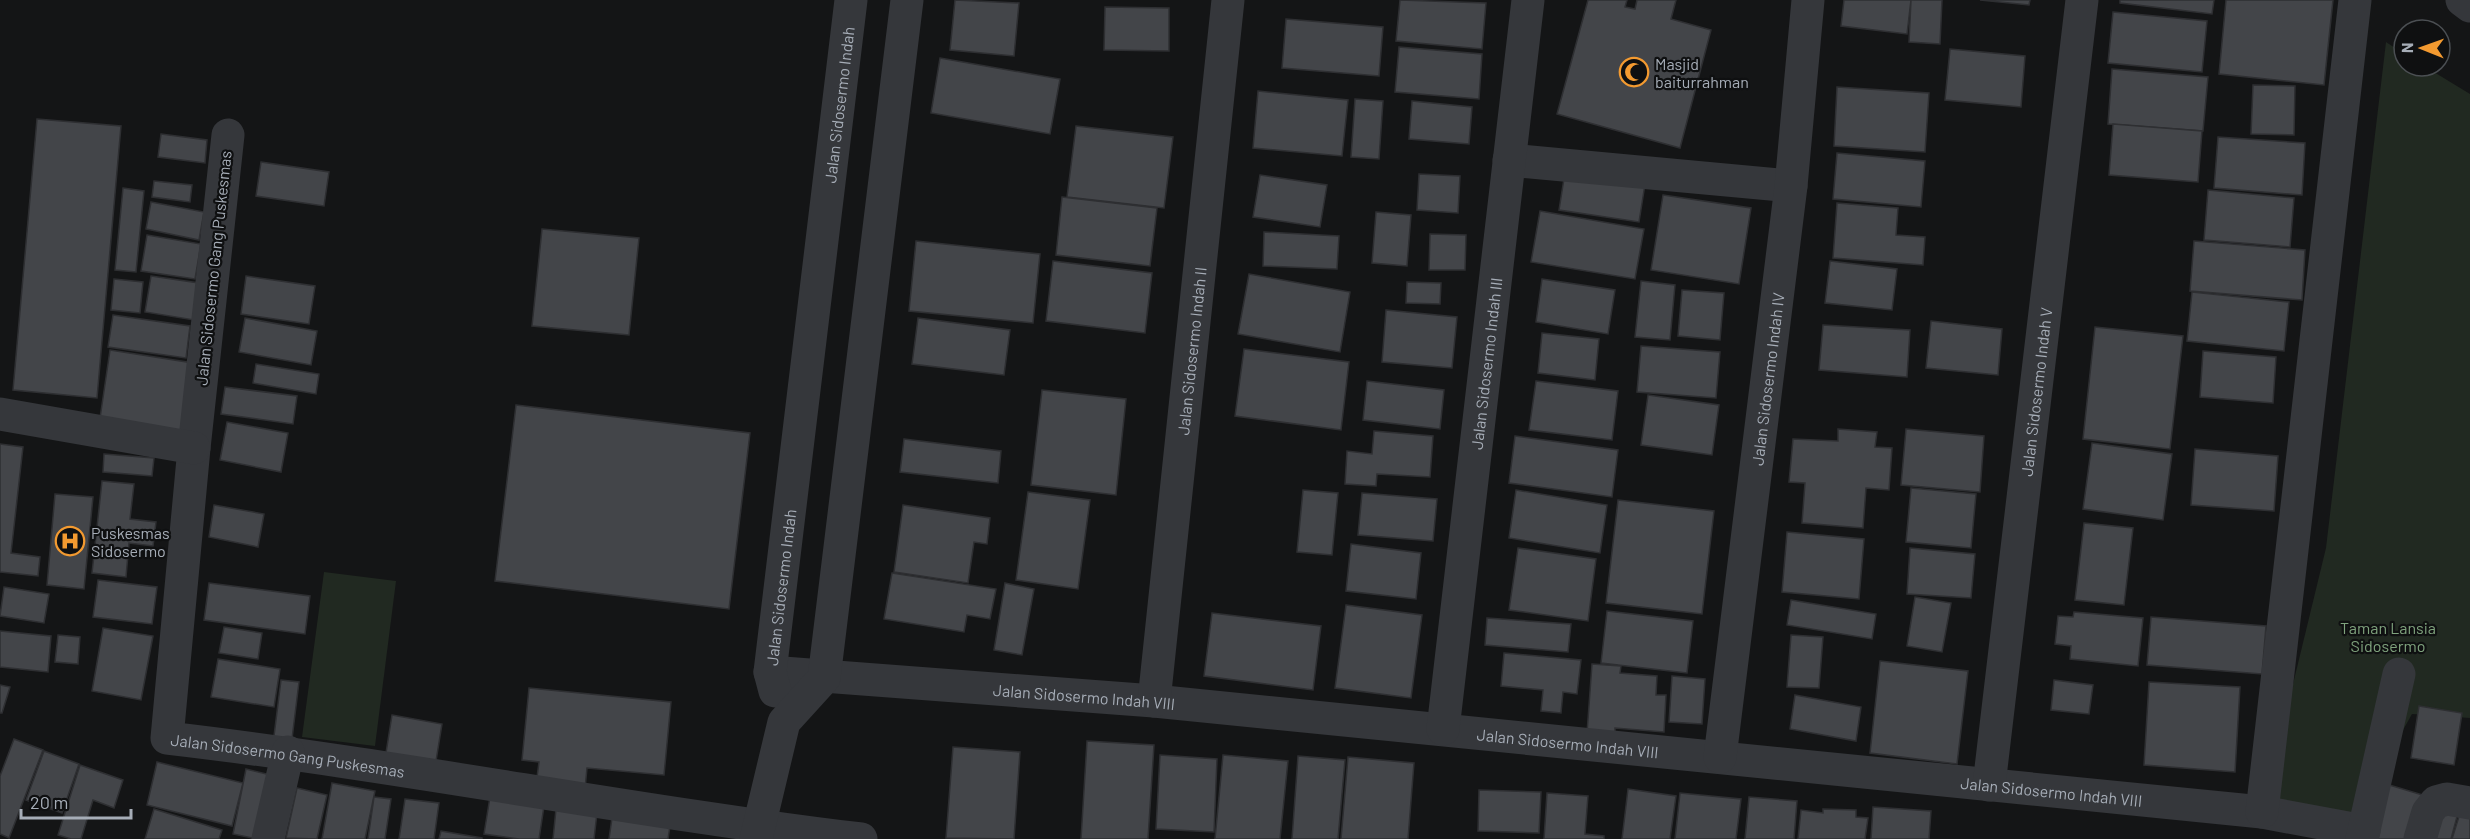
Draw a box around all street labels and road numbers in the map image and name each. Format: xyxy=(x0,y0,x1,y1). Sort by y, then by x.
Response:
street label: Jalan Sidosermo Indah xyxy=(820,25,857,184)
street label: Jalan Sidosermo Gang Puskesmas xyxy=(191,150,235,386)
street label: Jalan Sidosermo Indah II xyxy=(1173,266,1209,436)
street label: Jalan Sidosermo Indah III xyxy=(1466,276,1505,451)
street label: Jalan Sidosermo Indah IV xyxy=(1747,291,1787,467)
street label: Jalan Sidosermo Indah V xyxy=(2016,306,2055,477)
street label: Jalan Sidosermo Indah xyxy=(761,508,799,667)
street label: Jalan Sidosermo Indah VIII xyxy=(992,679,1176,713)
street label: Jalan Sidosermo Indah VIII xyxy=(1476,724,1660,761)
street label: Jalan Sidosermo Gang Puskesmas xyxy=(170,729,406,780)
street label: Jalan Sidosermo Indah VIII xyxy=(1960,772,2143,809)

